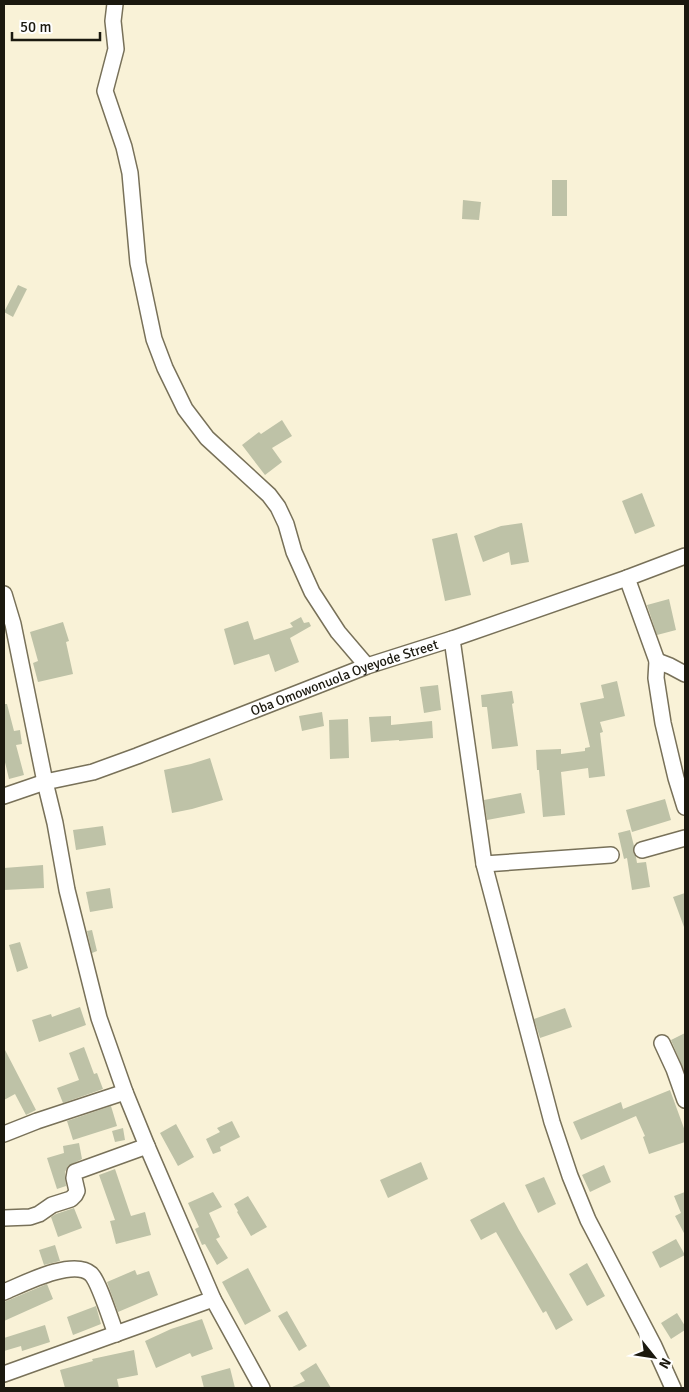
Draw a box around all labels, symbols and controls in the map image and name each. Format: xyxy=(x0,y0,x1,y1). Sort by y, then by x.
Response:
scale bar xyxy=(12,10,100,42)
text: 50 m xyxy=(20,18,51,36)
street label: Oba Omowonuola Oyeyode Street xyxy=(248,636,441,720)
north arrow xyxy=(629,1332,679,1382)
text: N xyxy=(655,1355,675,1372)

